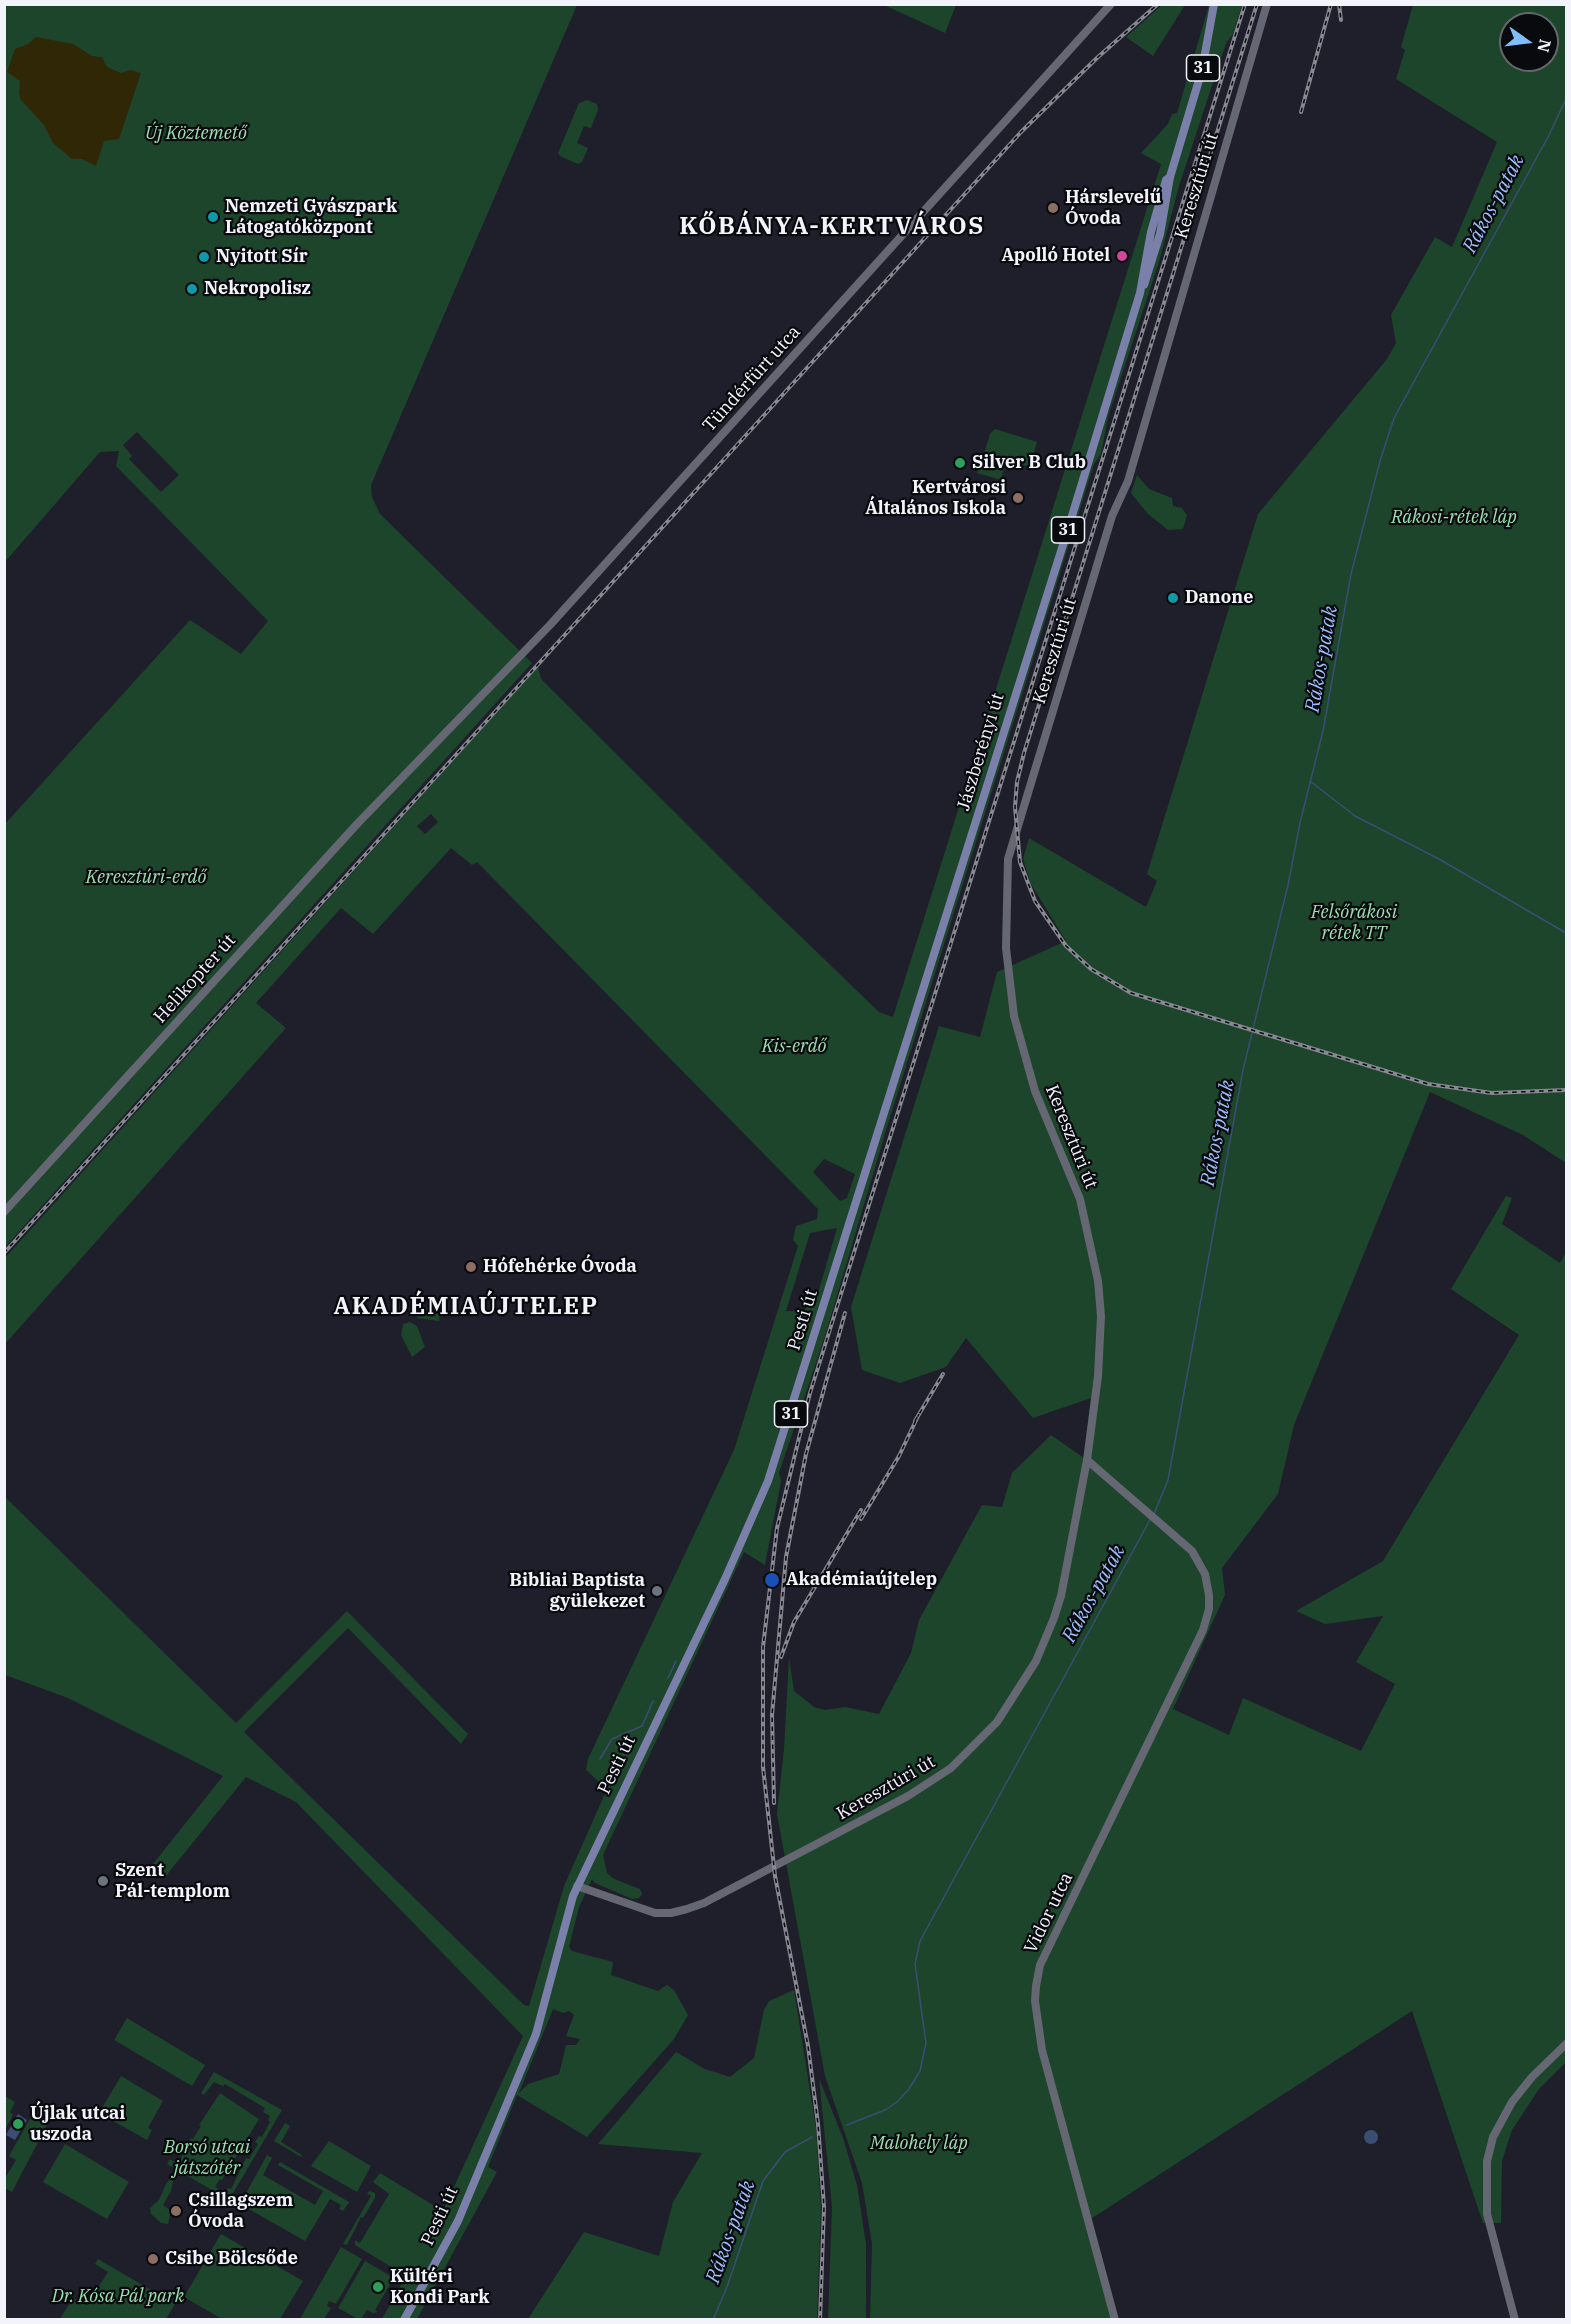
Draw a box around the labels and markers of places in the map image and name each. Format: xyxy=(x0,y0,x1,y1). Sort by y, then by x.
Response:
place label: Hárslevelű Óvoda xyxy=(1065,187,1161,230)
place label: Nemzeti Gyászpark Látogatóközpont xyxy=(225,196,397,238)
marker: Hárslevelű Óvoda xyxy=(1046,201,1060,215)
marker: Nemzeti Gyászpark Látogatóközpont xyxy=(206,210,220,224)
place label: Apolló Hotel xyxy=(1001,245,1110,267)
place label: Nyitott Sír xyxy=(216,246,308,268)
marker: Apolló Hotel xyxy=(1115,249,1129,263)
marker: Nyitott Sír xyxy=(197,250,211,264)
place label: Nekropolisz xyxy=(204,278,311,300)
marker: Nekropolisz xyxy=(185,282,199,296)
place label: Silver B Club xyxy=(972,452,1086,474)
marker: Silver B Club xyxy=(953,456,967,470)
place label: Kertvárosi Általános Iskola xyxy=(865,477,1006,520)
marker: Kertvárosi Általános Iskola xyxy=(1011,491,1025,505)
place label: Danone xyxy=(1185,587,1253,609)
marker: Danone xyxy=(1166,591,1180,605)
place label: Hófehérke Óvoda xyxy=(483,1256,637,1278)
marker: Hófehérke Óvoda xyxy=(464,1260,478,1274)
place label: Akadémiaújtelep xyxy=(786,1569,937,1591)
place label: Bibliai Baptista gyülekezet xyxy=(509,1570,645,1612)
marker: Akadémiaújtelep xyxy=(763,1571,781,1589)
marker: Bibliai Baptista gyülekezet xyxy=(650,1584,664,1598)
place label: Szent Pál-templom xyxy=(115,1860,230,1902)
marker: Szent Pál-templom xyxy=(96,1874,110,1888)
place label: Újlak utcai uszoda xyxy=(30,2103,125,2146)
marker: Újlak utcai uszoda xyxy=(11,2117,25,2131)
place label: Csillagszem Óvoda xyxy=(188,2190,293,2232)
marker: Csillagszem Óvoda xyxy=(169,2204,183,2218)
place label: Csibe Bölcsőde xyxy=(165,2248,298,2270)
marker: Csibe Bölcsőde xyxy=(146,2252,160,2266)
place label: Kültéri Kondi Park xyxy=(390,2266,489,2308)
marker: Kültéri Kondi Park xyxy=(371,2280,385,2294)

